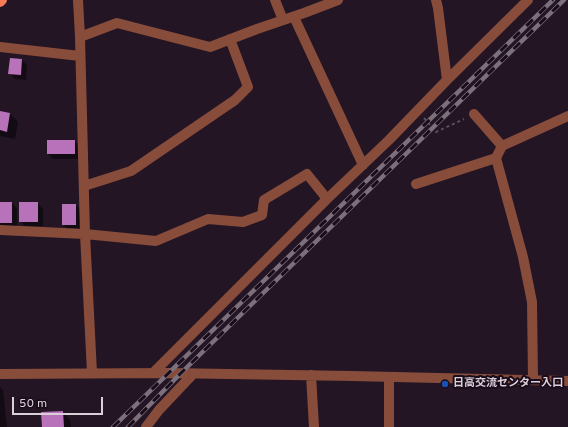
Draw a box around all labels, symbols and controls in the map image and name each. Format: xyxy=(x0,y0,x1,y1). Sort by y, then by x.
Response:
place label: 日高交流センター入口 xyxy=(453,377,563,391)
marker: 日高交流センター入口 xyxy=(440,379,450,389)
scale bar xyxy=(14,389,105,415)
text: 50 m xyxy=(19,396,47,412)

